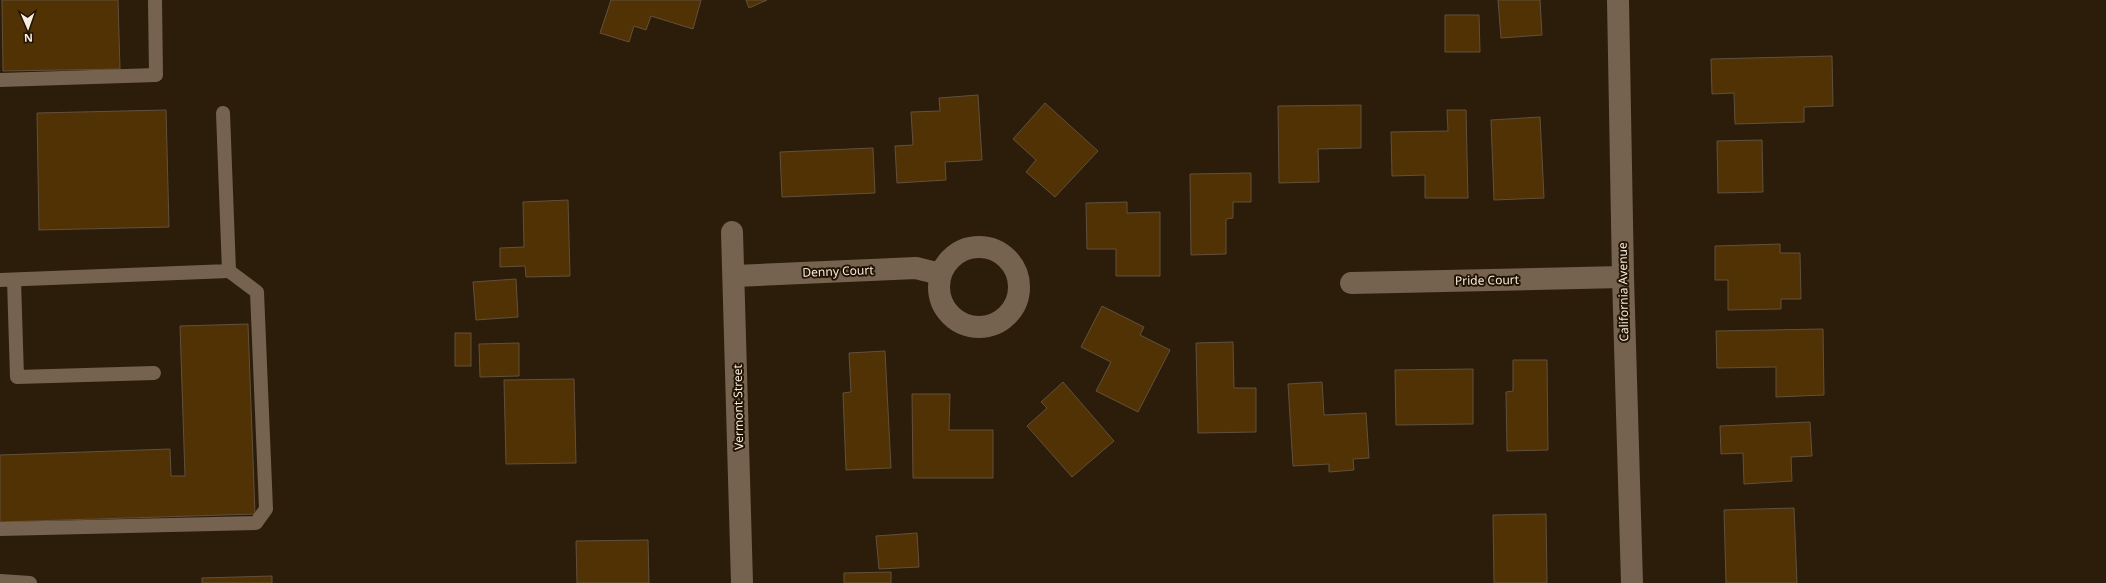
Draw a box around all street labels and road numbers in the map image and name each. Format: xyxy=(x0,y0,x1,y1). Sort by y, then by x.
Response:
street label: California Avenue xyxy=(1614,242,1632,342)
street label: Denny Court xyxy=(802,261,875,281)
street label: Pride Court xyxy=(1455,271,1520,289)
street label: Vermont Street xyxy=(729,363,747,450)

